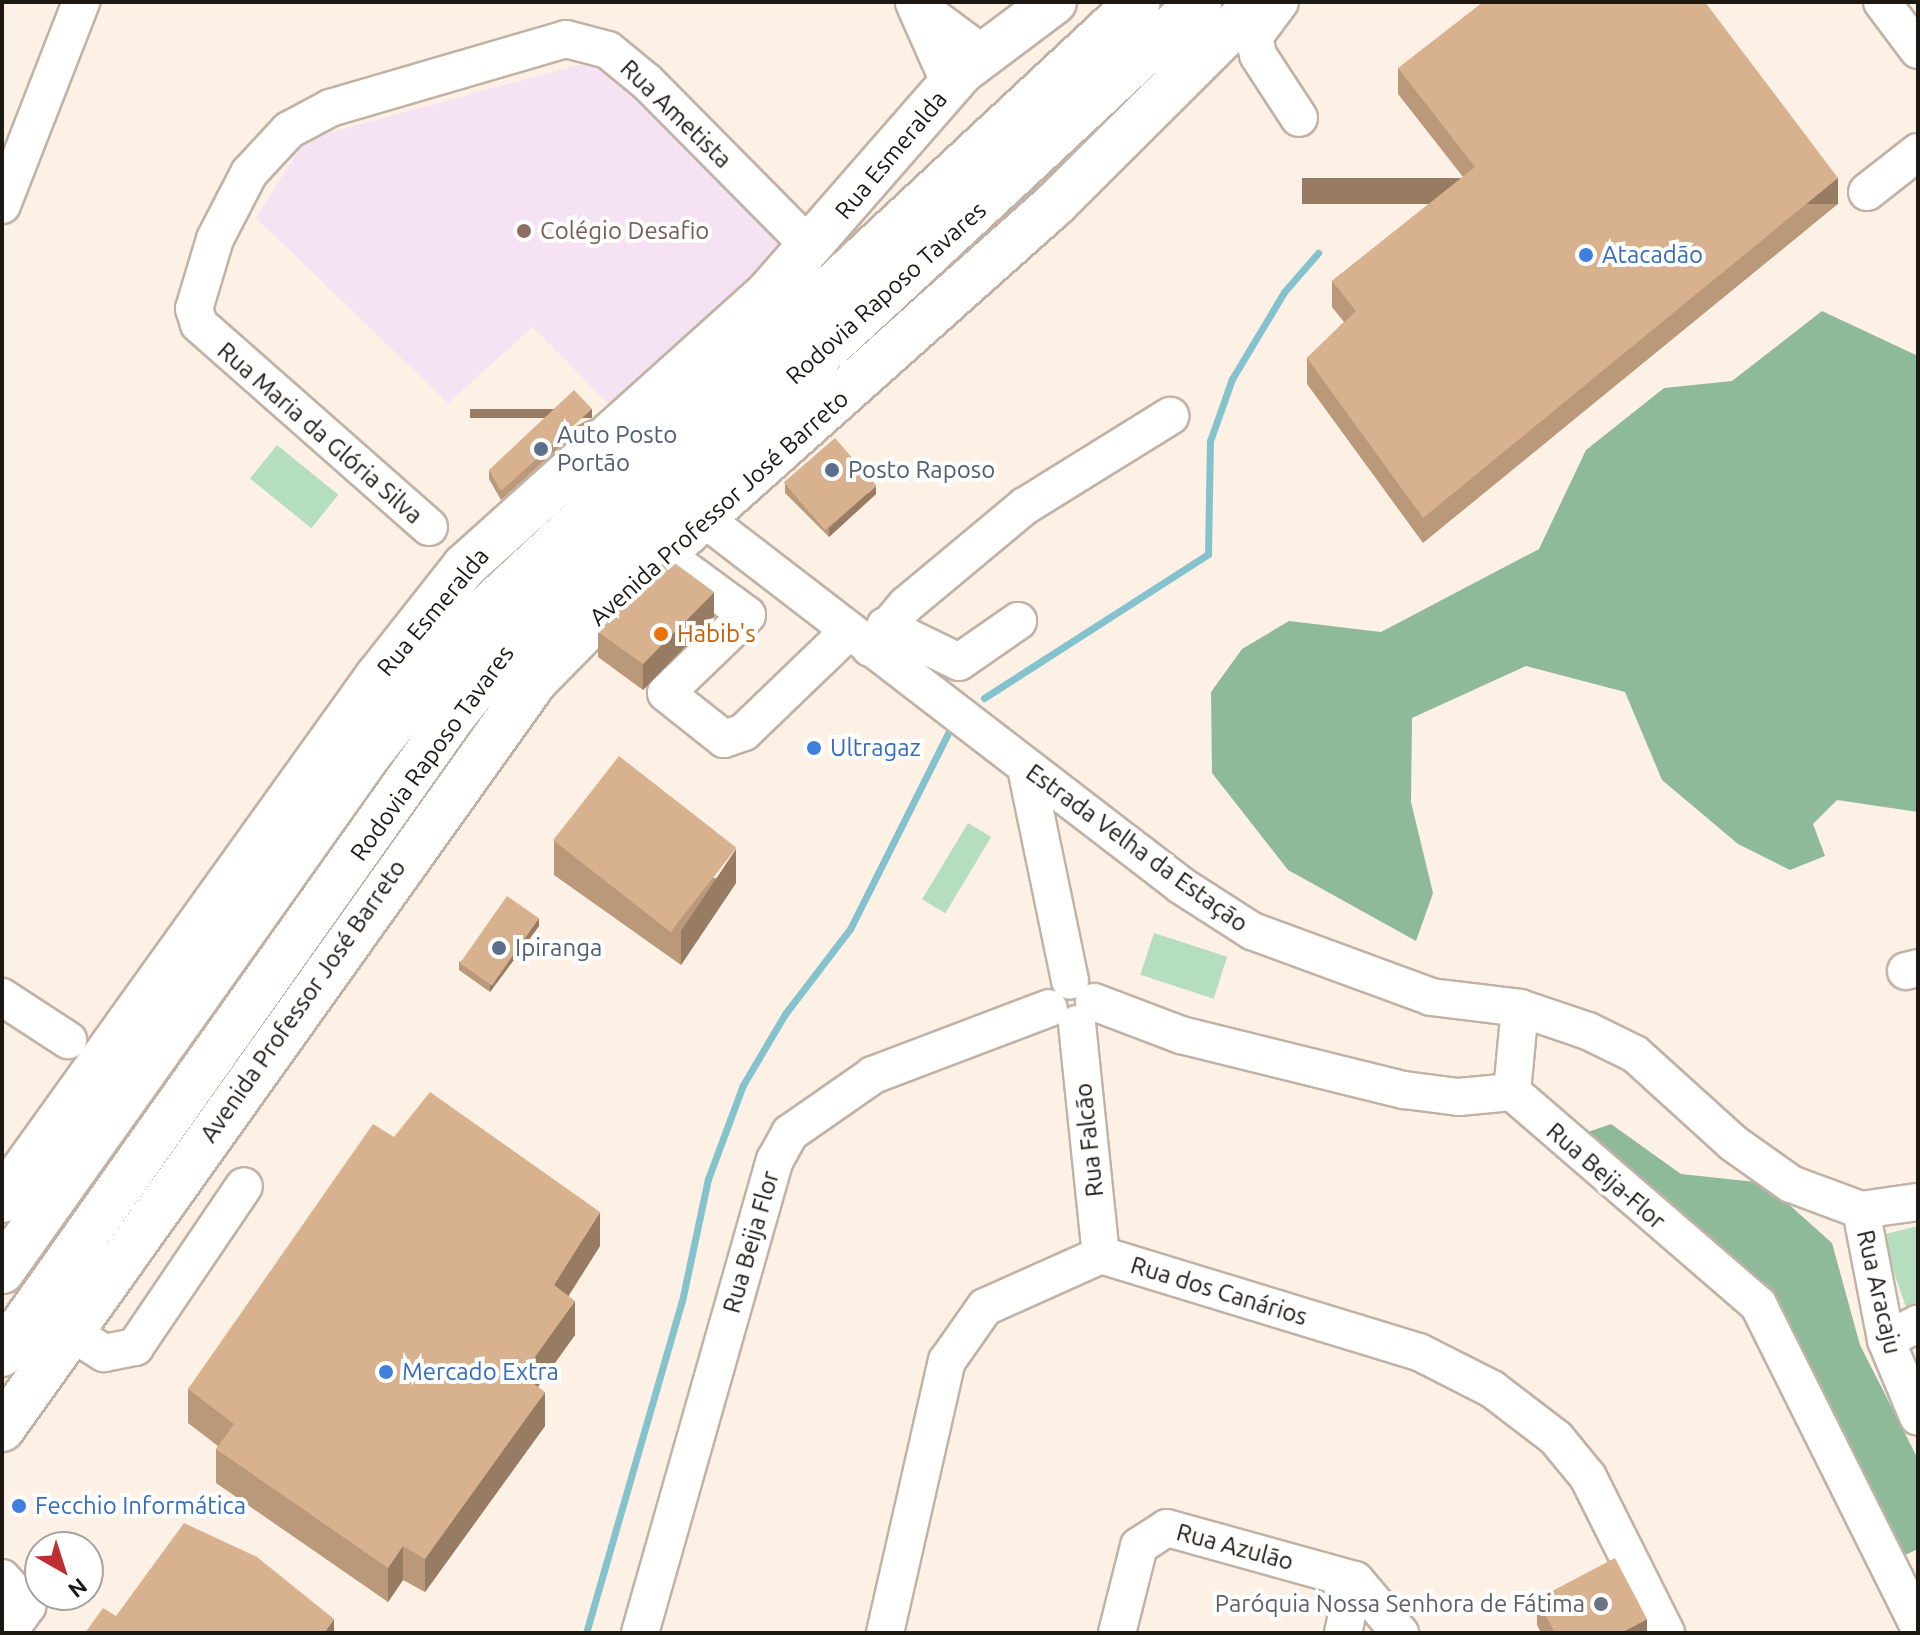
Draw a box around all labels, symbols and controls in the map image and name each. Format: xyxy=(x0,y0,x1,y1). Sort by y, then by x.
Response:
street label: Rua Ametista xyxy=(614,54,738,174)
street label: Rua Esmeralda xyxy=(829,85,953,225)
street label: Rodovia Raposo Tavares xyxy=(780,196,992,390)
place label: Colégio Desafio xyxy=(540,217,709,245)
marker: Colégio Desafio xyxy=(515,222,533,240)
place label: Atacadão xyxy=(1602,241,1703,269)
marker: Atacadão xyxy=(1577,246,1595,264)
street label: Rua Maria da Glória Silva xyxy=(212,336,428,530)
street label: Avenida Professor José Barreto xyxy=(584,384,854,632)
place label: Auto Posto Portão xyxy=(557,421,677,477)
marker: Auto Posto Portão xyxy=(532,440,550,458)
place label: Posto Raposo xyxy=(848,456,995,484)
marker: Posto Raposo xyxy=(823,461,841,479)
street label: Rua Esmeralda xyxy=(371,542,495,682)
place label: Habib's xyxy=(677,620,756,648)
marker: Habib's xyxy=(652,625,670,643)
street label: Rodovia Raposo Tavares xyxy=(344,640,520,866)
place label: Ultragaz xyxy=(830,734,921,762)
marker: Ultragaz xyxy=(805,739,823,757)
street label: Estrada Velha da Estação xyxy=(1021,758,1253,938)
street label: Avenida Professor José Barreto xyxy=(194,854,412,1148)
place label: Ipiranga xyxy=(515,934,602,962)
marker: Ipiranga xyxy=(490,939,508,957)
street label: Rua Falcão xyxy=(1069,1082,1109,1198)
street label: Rua Beija-Flor xyxy=(1541,1117,1671,1235)
street label: Rua Beija Flor xyxy=(717,1168,785,1316)
street label: Rua Aracaju xyxy=(1851,1227,1907,1357)
street label: Rua dos Canários xyxy=(1127,1250,1311,1332)
place label: Mercado Extra xyxy=(402,1358,559,1386)
marker: Mercado Extra xyxy=(377,1363,395,1381)
place label: Fecchio Informática xyxy=(35,1492,246,1520)
marker: Fecchio Informática xyxy=(10,1497,28,1515)
street label: Rua Azulão xyxy=(1173,1518,1297,1576)
north arrow xyxy=(24,1531,104,1611)
text: N xyxy=(64,1574,92,1603)
place label: Paróquia Nossa Senhora de Fátima xyxy=(1215,1590,1585,1618)
marker: Paróquia Nossa Senhora de Fátima xyxy=(1592,1595,1610,1613)

